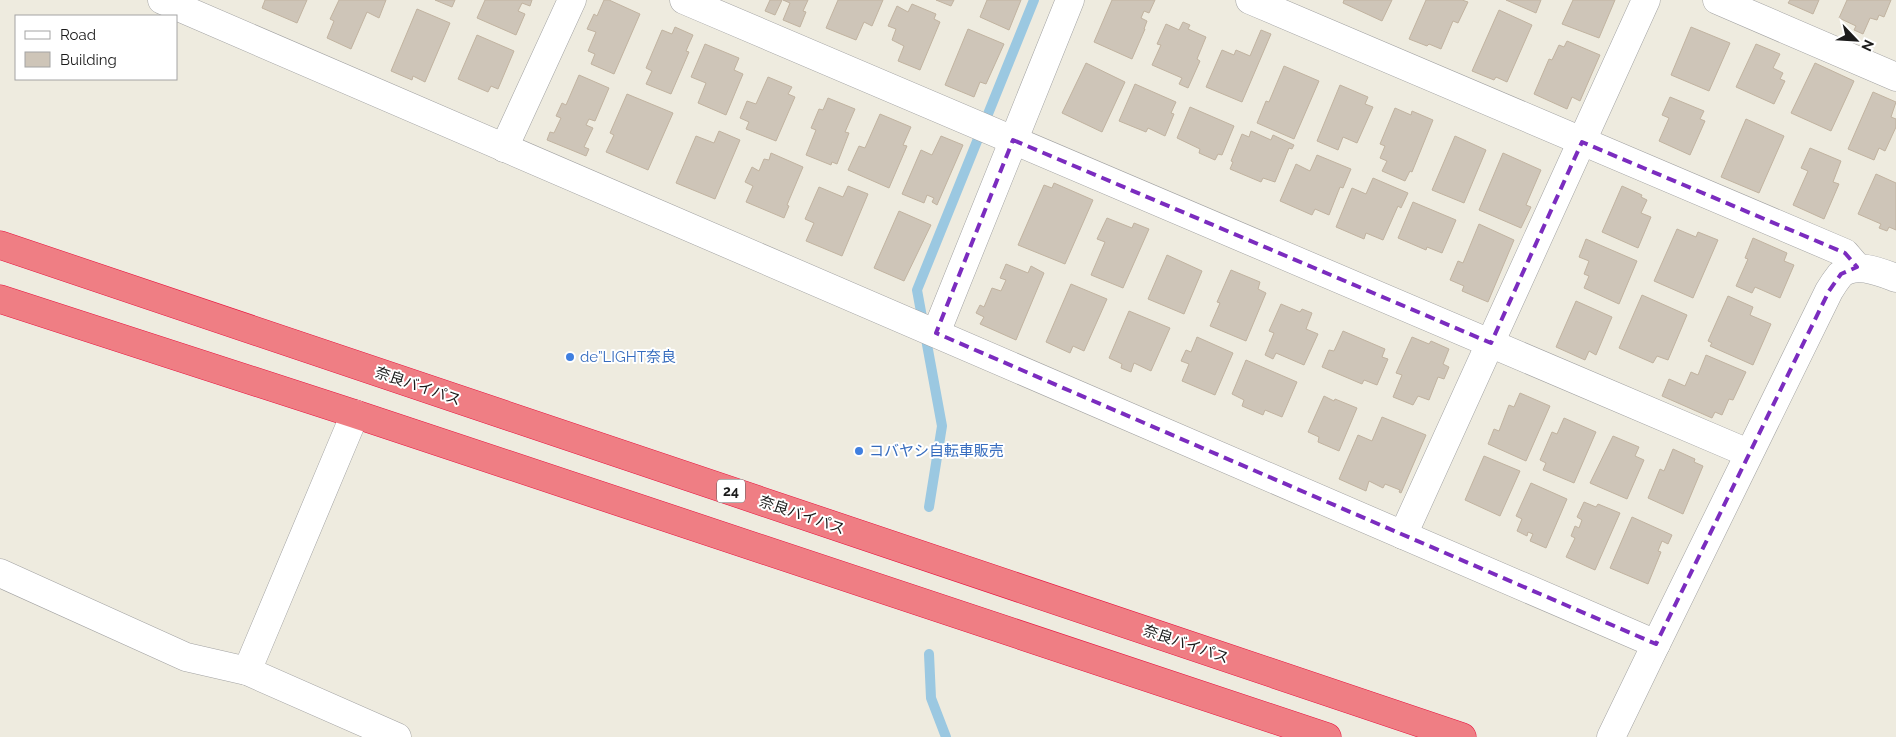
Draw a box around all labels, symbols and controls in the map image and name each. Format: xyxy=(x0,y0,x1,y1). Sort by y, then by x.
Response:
legend xyxy=(15,15,178,80)
north arrow xyxy=(1831,15,1881,65)
text: Road xyxy=(60,26,96,44)
text: N xyxy=(1858,37,1877,54)
text: Building xyxy=(60,51,117,69)
place label: de”LIGHT奈良 xyxy=(580,348,676,366)
marker: de”LIGHT奈良 xyxy=(564,351,576,363)
street label: 奈良バイパス xyxy=(373,363,463,409)
place label: コバヤシ自転車販売 xyxy=(869,442,1004,460)
marker: コバヤシ自転車販売 xyxy=(853,445,865,457)
road number: 24 xyxy=(717,480,745,502)
street label: 奈良バイパス xyxy=(757,492,847,538)
street label: 奈良バイパス xyxy=(1141,621,1231,667)

